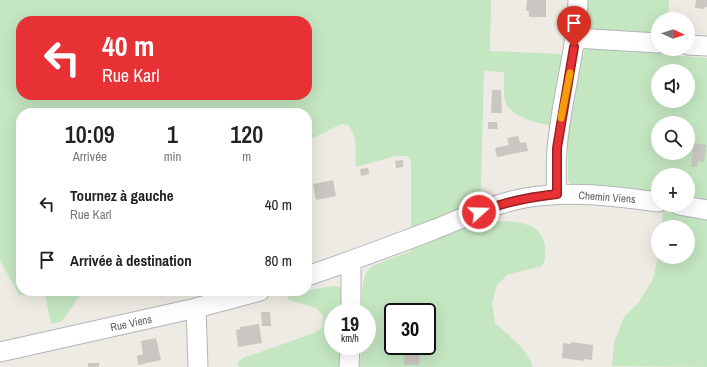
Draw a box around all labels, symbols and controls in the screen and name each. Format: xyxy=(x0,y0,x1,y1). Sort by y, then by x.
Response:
pin xyxy=(557,6,591,47)
icon: arrive xyxy=(563,12,585,34)
north arrow xyxy=(651,12,695,56)
map controls xyxy=(651,12,695,264)
text: 40 m xyxy=(102,27,154,65)
icon: left xyxy=(36,32,88,84)
text: Rue Karl xyxy=(102,63,159,88)
button: sound xyxy=(651,64,695,108)
button: search xyxy=(651,116,695,160)
text: 10:09 xyxy=(65,118,115,150)
text: 1 xyxy=(167,118,178,150)
text: 120 xyxy=(230,118,263,150)
text: Arrivée xyxy=(73,148,107,165)
text: min xyxy=(164,148,181,165)
text: m xyxy=(242,148,251,165)
button: + xyxy=(651,168,695,212)
text: Tournez à gauche xyxy=(70,185,174,206)
street label: Chemin Viens xyxy=(578,188,636,206)
position arrow xyxy=(458,191,500,233)
icon: left xyxy=(36,193,58,215)
text: 40 m xyxy=(265,194,292,215)
text: Rue Karl xyxy=(70,206,111,223)
button: − xyxy=(651,220,695,264)
icon: arrive xyxy=(36,249,58,271)
text: Arrivée à destination xyxy=(70,250,192,271)
text: 80 m xyxy=(265,250,292,271)
speed limit sign: 30 xyxy=(384,303,436,355)
text: 19 xyxy=(341,310,359,337)
street label: Rue Viens xyxy=(109,312,153,334)
text: km/h xyxy=(341,332,359,345)

